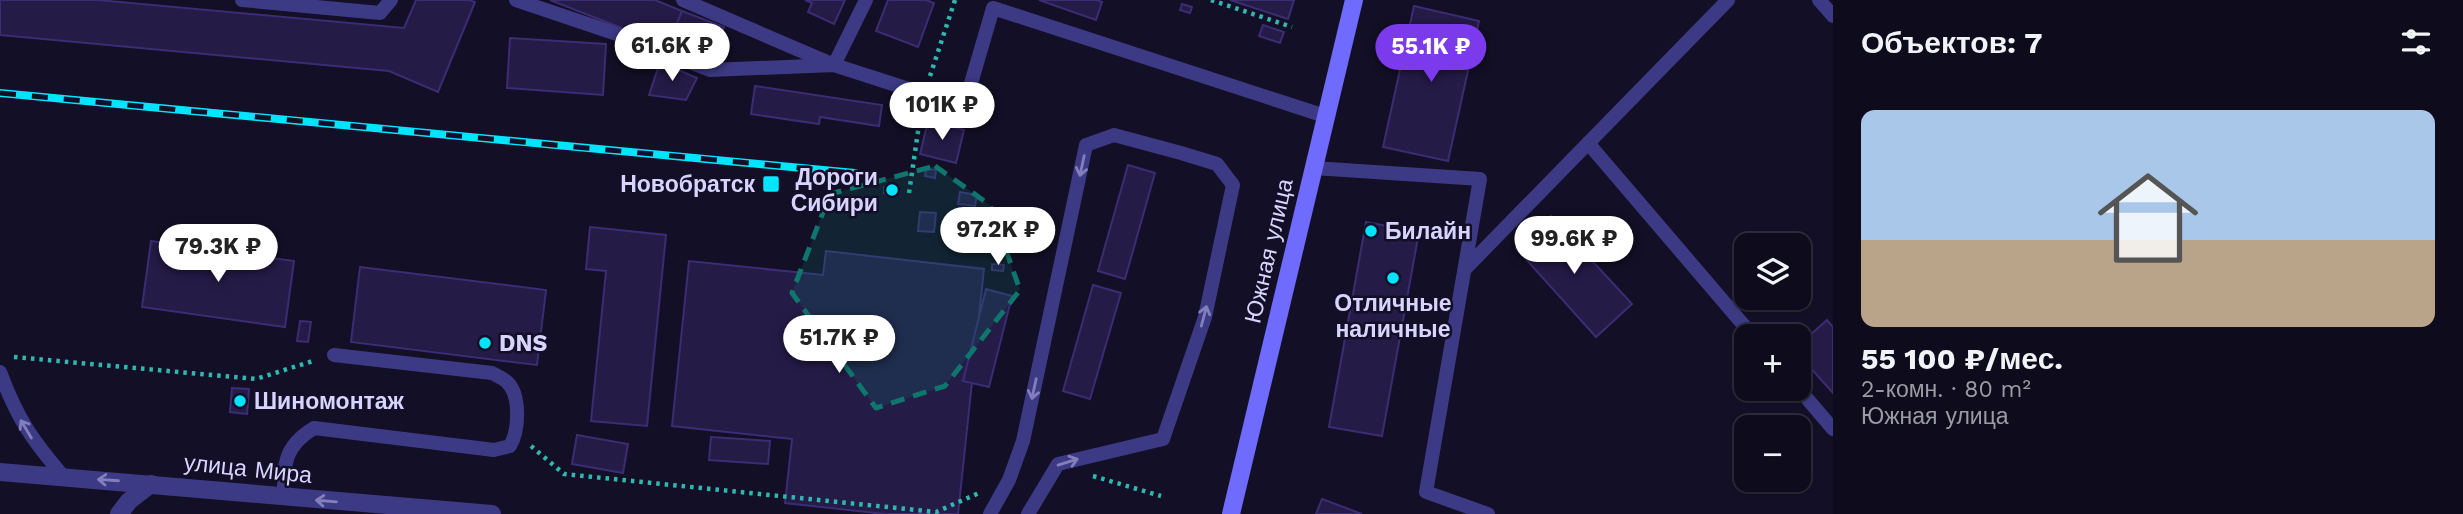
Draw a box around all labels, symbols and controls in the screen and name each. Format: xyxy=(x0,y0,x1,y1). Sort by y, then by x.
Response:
icon: filters xyxy=(2397,23,2435,61)
pin: 61.6K ₽ xyxy=(607,24,737,83)
pin: 55.1K ₽ xyxy=(1366,24,1496,84)
text: Объектов: 7 xyxy=(1861,25,2043,60)
text: 61.6K ₽ xyxy=(631,32,713,59)
text: 55.1K ₽ xyxy=(1391,33,1471,60)
pin: 101K ₽ xyxy=(885,82,999,142)
text: 101K ₽ xyxy=(906,91,978,118)
one-way arrow xyxy=(1074,154,1088,177)
icon: home xyxy=(2085,155,2211,281)
place label: Дороги Сибири xyxy=(791,164,878,217)
place label: Новобратск xyxy=(620,171,755,198)
marker: Новобратск xyxy=(761,174,781,194)
street label: Южная улица xyxy=(1239,176,1299,326)
marker: Дороги Сибири xyxy=(884,182,900,198)
pin: 97.2K ₽ xyxy=(933,208,1063,267)
text: 97.2K ₽ xyxy=(956,216,1040,243)
pin: 99.6K ₽ xyxy=(1509,216,1639,276)
place label: Билайн xyxy=(1385,218,1471,245)
marker: Билайн xyxy=(1363,223,1379,239)
pin: 79.3K ₽ xyxy=(153,224,283,284)
text: 99.6K ₽ xyxy=(1530,225,1618,252)
text: 79.3K ₽ xyxy=(175,233,261,260)
map controls xyxy=(1734,233,1811,492)
button: layers xyxy=(1734,233,1811,310)
marker: Отличные наличные xyxy=(1385,270,1401,286)
place label: Отличные наличные xyxy=(1334,290,1452,343)
one-way arrow xyxy=(1198,305,1211,328)
pin: 51.7K ₽ xyxy=(774,316,904,375)
text: 51.7K ₽ xyxy=(799,324,879,351)
button: + xyxy=(1734,324,1811,401)
place label: DNS xyxy=(499,330,548,357)
marker: DNS xyxy=(477,335,493,351)
text: 55 100 ₽/мес. xyxy=(1861,341,2063,376)
text: 2-комн. · 80 m² xyxy=(1861,376,2031,403)
one-way arrow xyxy=(1027,377,1041,400)
place label: Шиномонтаж xyxy=(254,388,405,415)
marker: Шиномонтаж xyxy=(232,393,248,409)
text: Южная улица xyxy=(1861,403,2009,430)
button: − xyxy=(1734,415,1811,492)
one-way arrow xyxy=(18,419,32,439)
street label: улица Мира xyxy=(183,449,314,489)
one-way arrow xyxy=(1057,455,1079,468)
one-way arrow xyxy=(97,473,120,486)
one-way arrow xyxy=(315,494,338,507)

